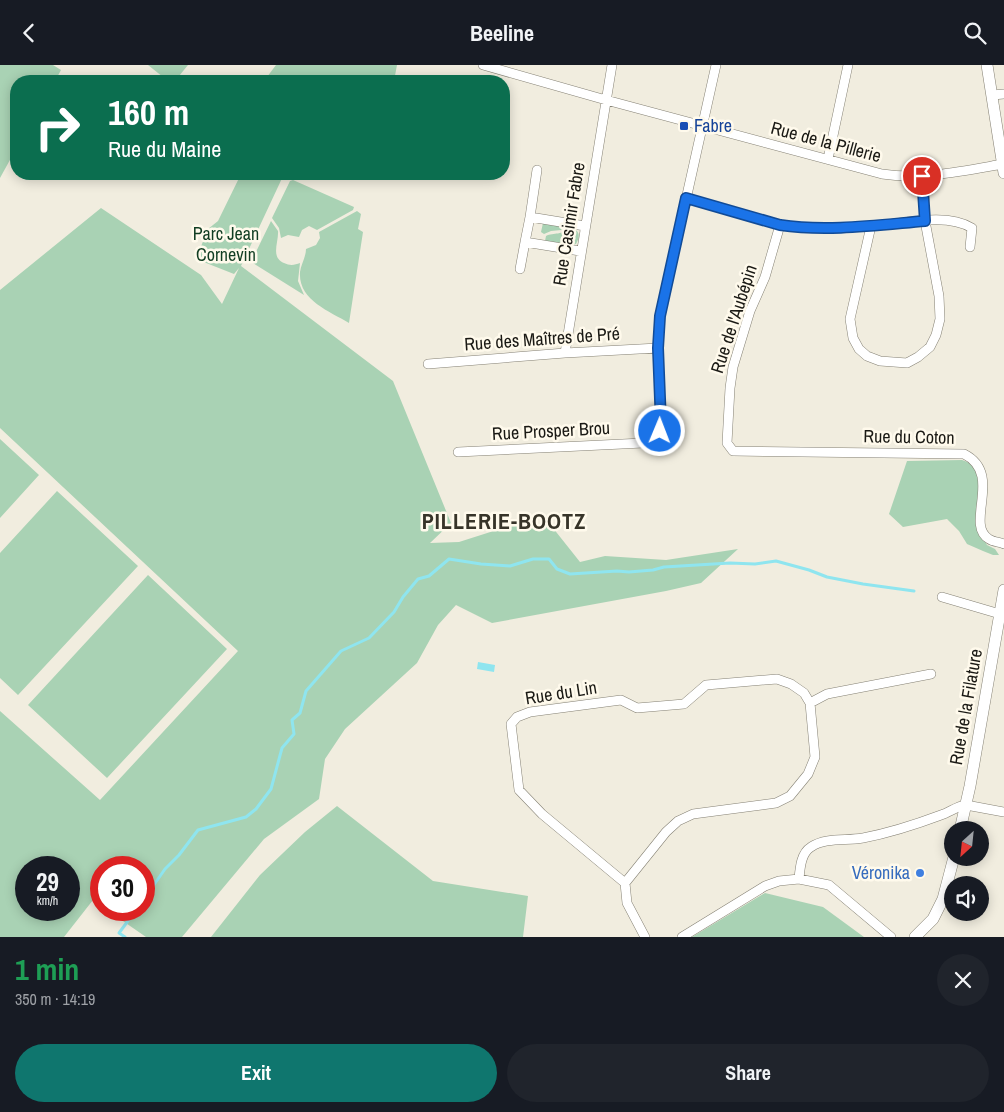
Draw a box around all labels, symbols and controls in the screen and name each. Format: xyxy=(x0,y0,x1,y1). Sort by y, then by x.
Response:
text: Beeline xyxy=(470,18,534,48)
icon: back xyxy=(15,19,43,47)
icon: search xyxy=(961,19,989,47)
text: 160 m xyxy=(108,89,189,136)
icon: right xyxy=(25,95,90,160)
place label: Fabre xyxy=(694,113,732,138)
street label: Rue de la Pillerie xyxy=(768,115,884,168)
marker: Fabre xyxy=(678,120,690,132)
text: Rue du Maine xyxy=(108,134,221,164)
pin xyxy=(901,155,943,197)
street label: Rue Casimir Fabre xyxy=(546,160,591,287)
icon: arrive xyxy=(908,162,936,190)
park label: Parc Jean Cornevin xyxy=(193,221,259,267)
street label: Rue de l'Aubépin xyxy=(704,261,763,376)
street label: Rue des Maîtres de Pré xyxy=(463,321,621,356)
position arrow xyxy=(633,404,685,456)
street label: Rue Prosper Brou xyxy=(491,415,611,446)
street label: Rue du Coton xyxy=(863,423,955,450)
district label: PILLERIE-BOOTZ xyxy=(422,506,586,536)
street label: Rue de la Filature xyxy=(943,647,988,767)
street label: Rue du Lin xyxy=(523,675,599,711)
north arrow xyxy=(944,821,989,866)
map controls xyxy=(944,821,989,921)
speed limit sign: 30 xyxy=(90,856,155,921)
place label: Véronika xyxy=(852,860,910,885)
text: 29 xyxy=(36,865,59,899)
marker: Véronika xyxy=(914,867,926,879)
button: sound xyxy=(944,876,989,921)
text: km/h xyxy=(37,893,58,909)
text: 1 min xyxy=(15,949,79,989)
button: close xyxy=(937,954,989,1006)
text: 350 m · 14:19 xyxy=(15,988,95,1010)
button: Exit xyxy=(15,1044,497,1102)
button: Share xyxy=(507,1044,989,1102)

